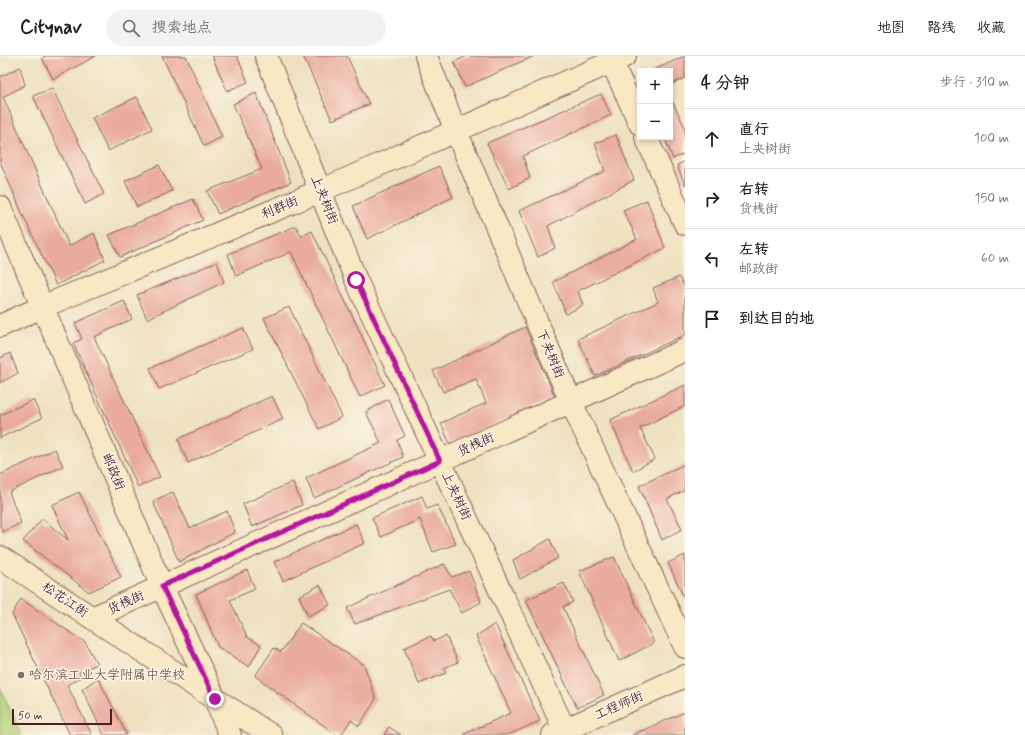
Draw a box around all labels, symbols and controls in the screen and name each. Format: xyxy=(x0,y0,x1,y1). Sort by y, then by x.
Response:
search box xyxy=(106,10,386,46)
text: Citynav xyxy=(20,15,82,40)
icon: search xyxy=(120,17,142,39)
text: 搜索地点 xyxy=(152,18,212,38)
text: 地图 xyxy=(877,19,905,37)
text: 路线 xyxy=(927,19,955,37)
text: 收藏 xyxy=(977,19,1005,37)
map controls xyxy=(637,68,673,140)
button: + xyxy=(637,68,673,104)
text: 4 分钟 xyxy=(701,72,749,94)
text: 步行 · 310 m xyxy=(940,74,1009,91)
button: − xyxy=(637,104,673,140)
text: 直行 xyxy=(739,120,769,140)
icon: ahead xyxy=(701,128,723,150)
text: 100 m xyxy=(974,130,1009,147)
text: 上夹树街 xyxy=(739,141,791,158)
street label: 上夹树街 xyxy=(306,173,342,227)
text: 右转 xyxy=(739,180,769,200)
icon: right xyxy=(701,188,723,210)
text: 150 m xyxy=(975,190,1009,207)
street label: 利群街 xyxy=(259,193,301,223)
text: 货栈街 xyxy=(739,201,778,218)
text: 左转 xyxy=(739,240,769,260)
icon: left xyxy=(701,248,723,270)
text: 60 m xyxy=(981,250,1009,267)
text: 邮政街 xyxy=(739,261,778,278)
route start xyxy=(347,271,365,289)
icon: arrive xyxy=(701,308,723,330)
text: 到达目的地 xyxy=(739,309,814,329)
street label: 下夹树街 xyxy=(532,327,568,381)
street label: 货栈街 xyxy=(455,429,497,461)
street label: 邮政街 xyxy=(98,451,128,493)
street label: 上夹树街 xyxy=(437,469,475,523)
street label: 松花江街 xyxy=(39,578,91,622)
street label: 货栈街 xyxy=(105,587,147,619)
place label: 哈尔滨工业大学附属中学校 xyxy=(29,667,185,684)
marker: 哈尔滨工业大学附属中学校 xyxy=(16,670,26,680)
street label: 工程师街 xyxy=(592,688,646,724)
route end xyxy=(206,690,224,708)
scale bar xyxy=(12,707,112,726)
text: 50 m xyxy=(18,709,43,723)

